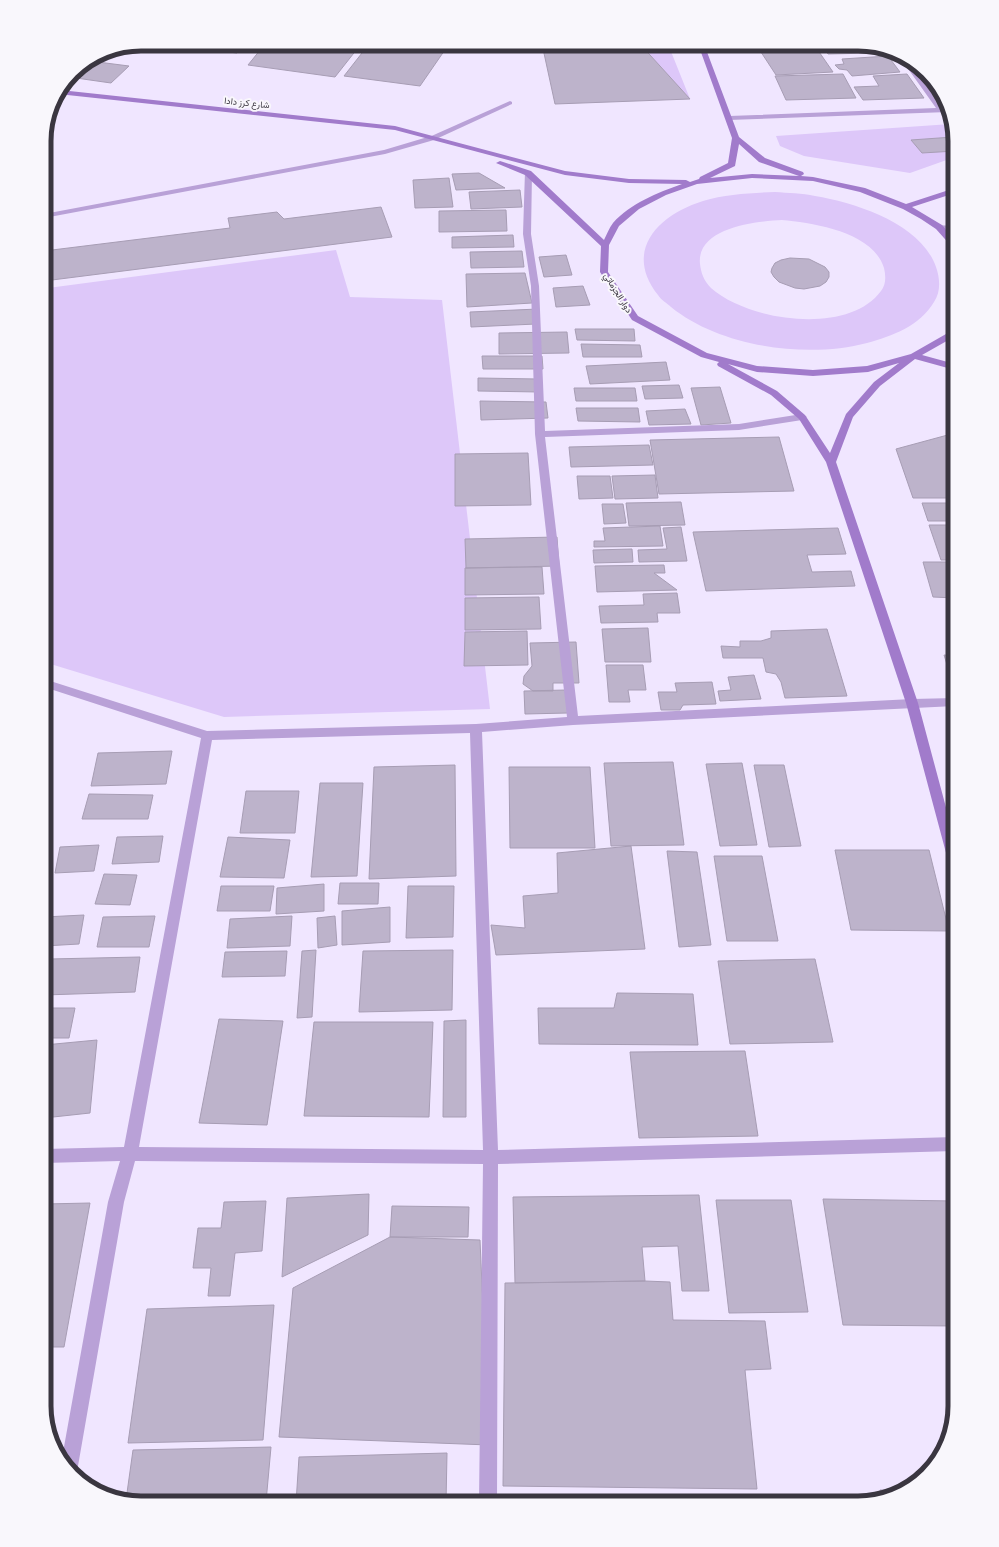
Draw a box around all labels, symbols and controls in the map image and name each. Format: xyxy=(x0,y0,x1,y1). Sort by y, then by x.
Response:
street label: شارع كرز دادا xyxy=(224,96,270,111)
street label: دوار الجزماتي xyxy=(600,271,634,316)

